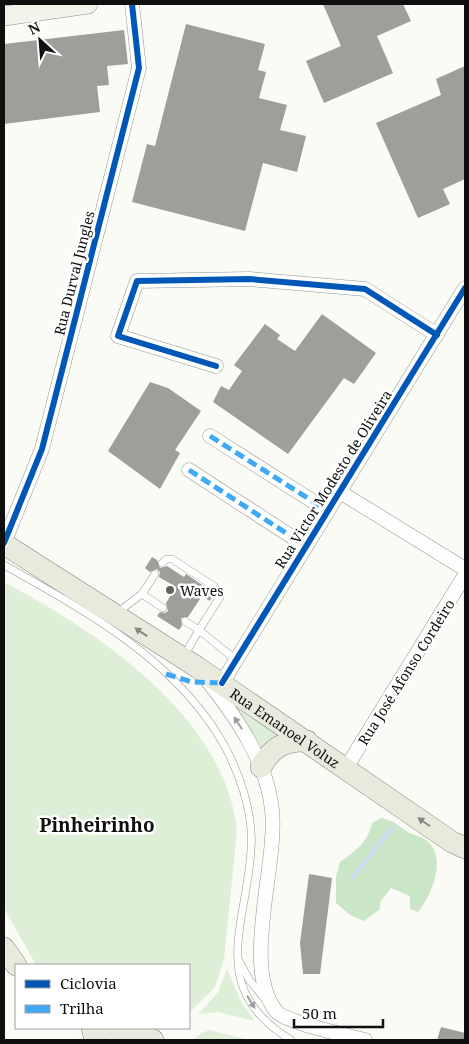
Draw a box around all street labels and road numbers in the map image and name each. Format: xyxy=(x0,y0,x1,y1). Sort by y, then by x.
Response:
street label: Rua Durval Jungles xyxy=(49,209,99,337)
street label: Rua Victor Modesto de Oliveira xyxy=(270,386,396,572)
street label: Rua José Afonso Cordeiro xyxy=(353,595,459,749)
street label: Rua Emanoel Voluz xyxy=(227,683,344,772)

